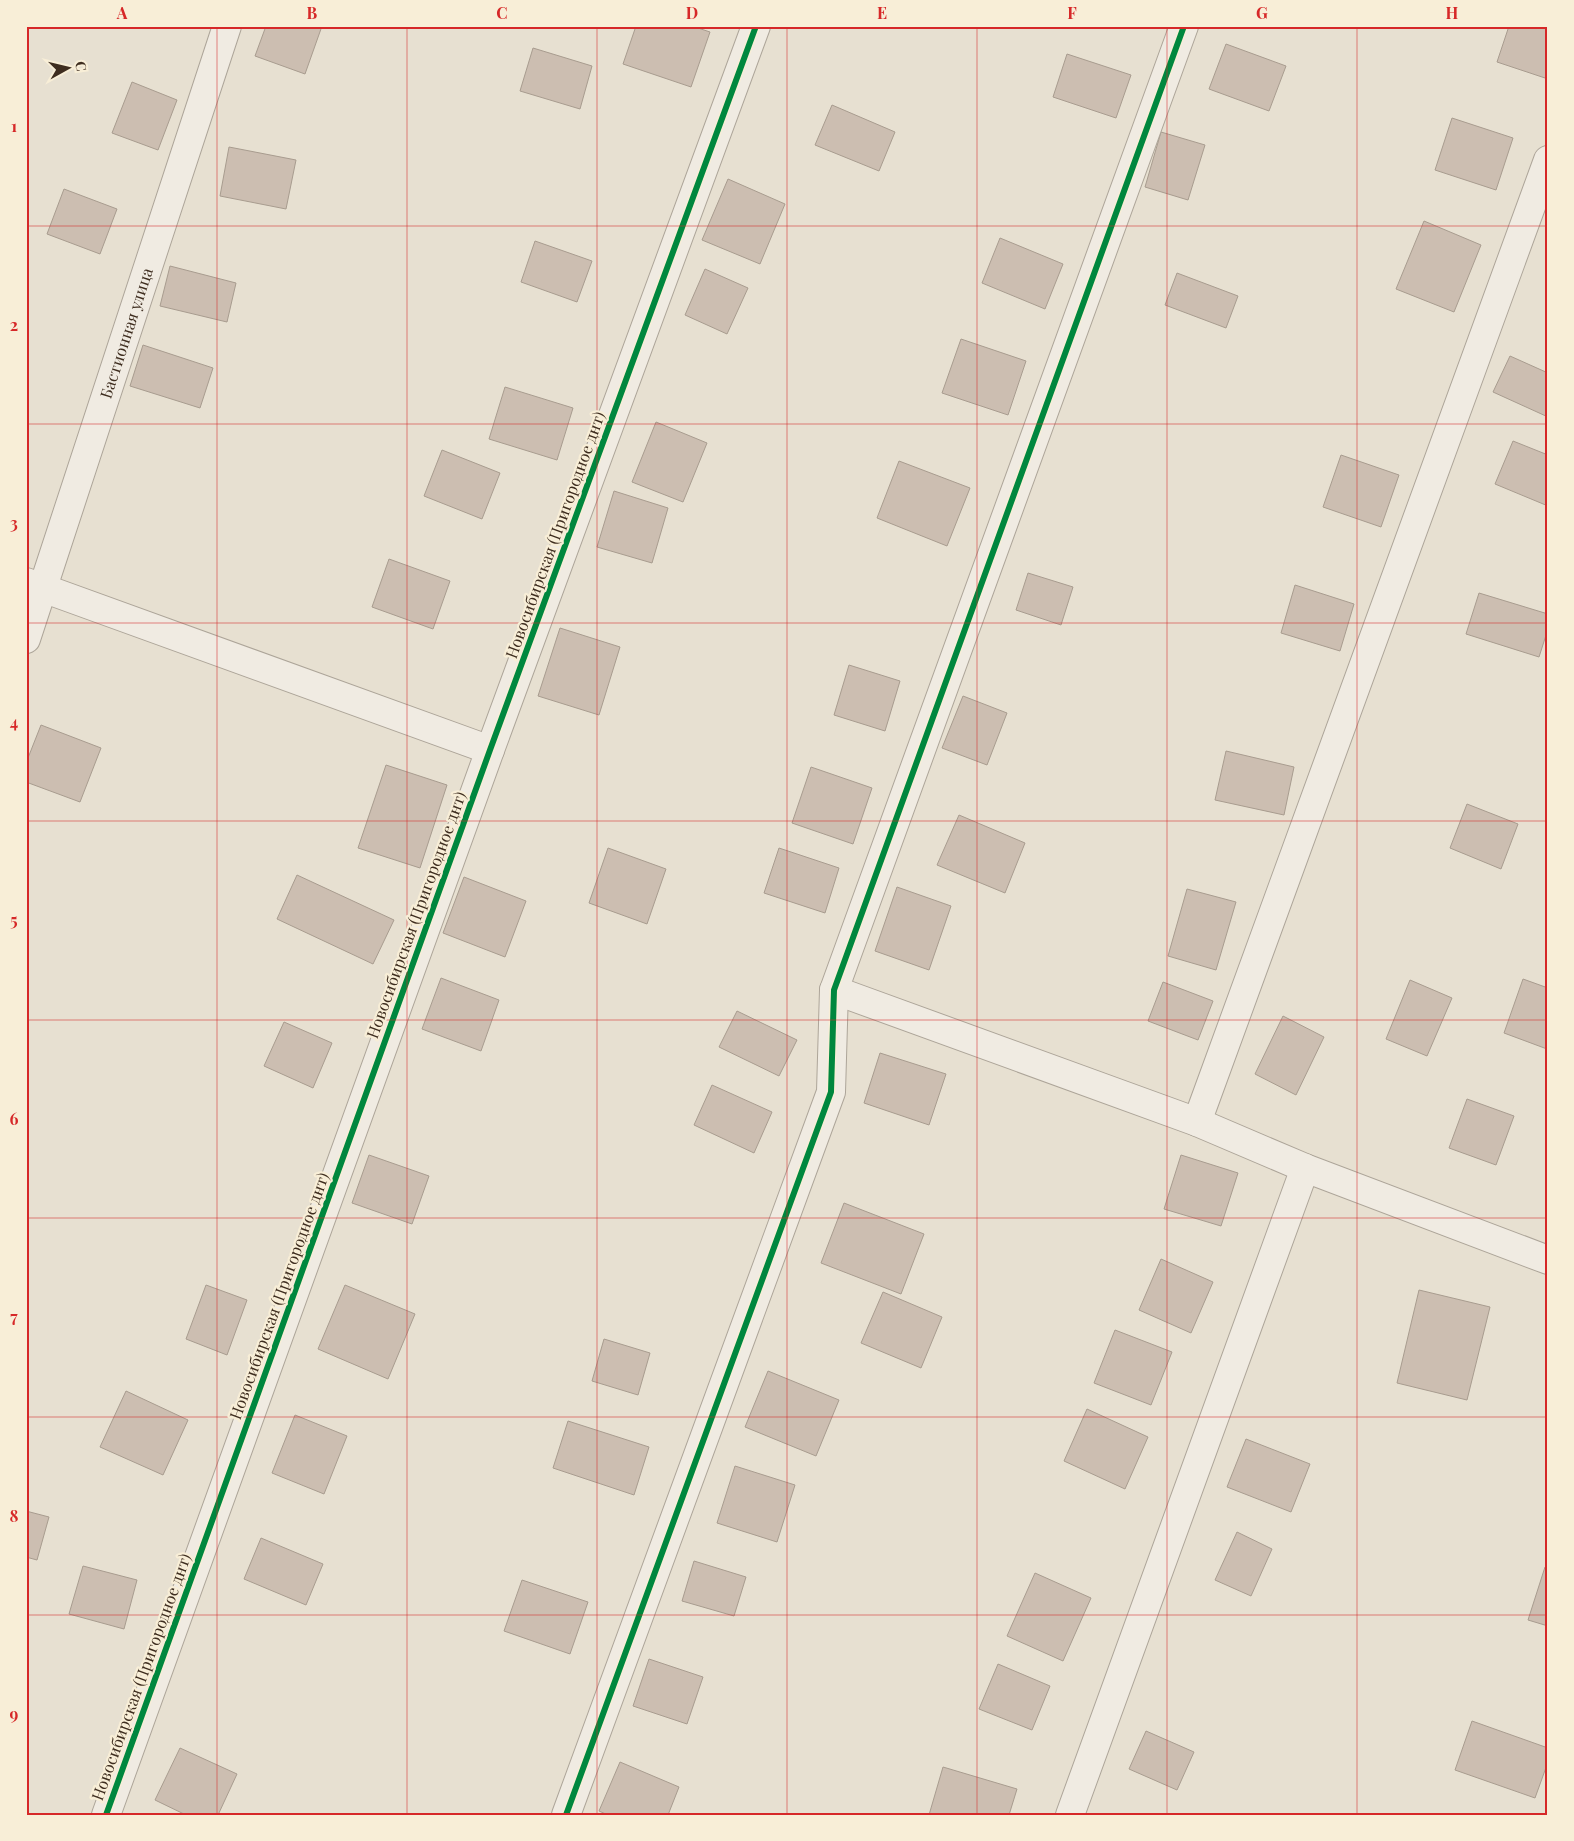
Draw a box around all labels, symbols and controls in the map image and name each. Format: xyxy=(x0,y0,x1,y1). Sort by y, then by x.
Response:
text: A xyxy=(116,2,128,23)
text: B xyxy=(307,2,318,23)
text: C xyxy=(496,2,508,23)
text: D xyxy=(686,2,698,23)
text: E xyxy=(877,2,887,23)
text: F xyxy=(1067,2,1077,23)
text: G xyxy=(1256,2,1268,23)
text: H xyxy=(1446,2,1459,23)
north arrow xyxy=(42,42,92,92)
text: С xyxy=(71,60,91,72)
text: 1 xyxy=(11,115,17,136)
street label: Бастионная улица xyxy=(95,265,157,401)
text: 2 xyxy=(10,314,18,335)
street label: Новосибирская (Пригородное днт) xyxy=(500,409,609,661)
text: 3 xyxy=(10,512,18,533)
text: 4 xyxy=(10,711,18,732)
street label: Новосибирская (Пригородное днт) xyxy=(361,789,470,1041)
text: 5 xyxy=(10,909,18,930)
text: 6 xyxy=(10,1108,19,1129)
street label: Новосибирская (Пригородное днт) xyxy=(224,1170,333,1422)
text: 7 xyxy=(10,1306,18,1327)
text: 8 xyxy=(10,1505,19,1526)
street label: Новосибирская (Пригородное днт) xyxy=(86,1551,195,1803)
text: 9 xyxy=(10,1703,19,1724)

